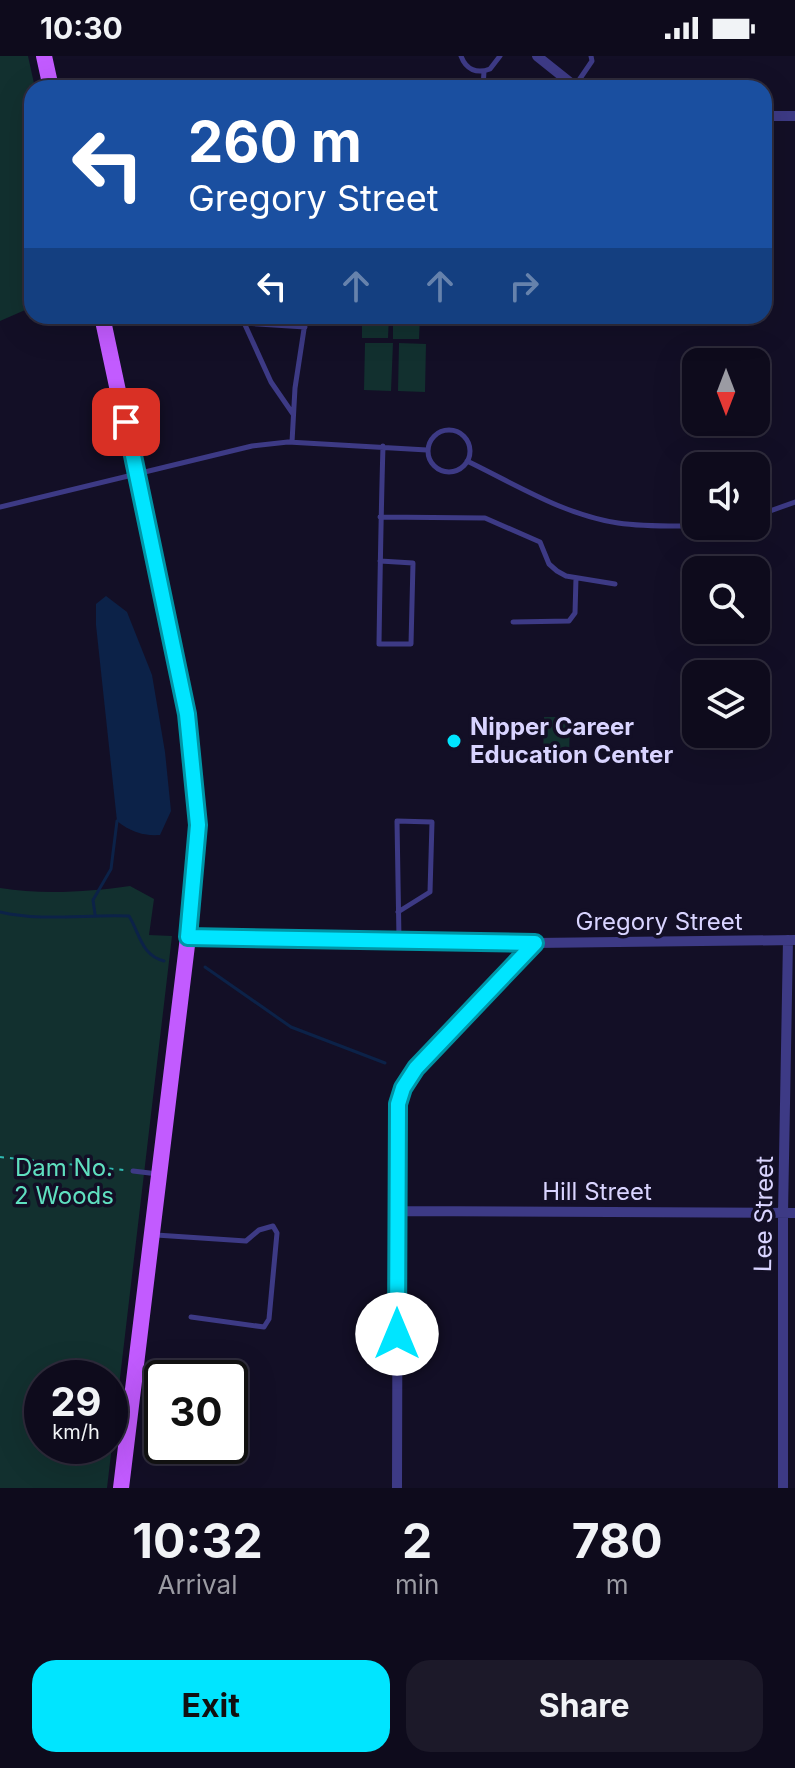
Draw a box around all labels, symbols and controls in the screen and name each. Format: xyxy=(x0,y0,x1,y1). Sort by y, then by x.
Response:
text: 10:30 xyxy=(40,10,123,46)
text: 260 m xyxy=(188,108,362,176)
icon: left xyxy=(56,112,160,216)
text: Gregory Street xyxy=(188,176,439,220)
icon: left xyxy=(250,264,294,308)
icon: ahead xyxy=(334,264,378,308)
icon: ahead xyxy=(418,264,462,308)
icon: right xyxy=(502,264,546,308)
north arrow xyxy=(682,348,770,436)
map controls xyxy=(682,348,770,748)
pin xyxy=(92,388,160,456)
icon: arrive xyxy=(104,400,148,444)
button: sound xyxy=(682,452,770,540)
button: search xyxy=(682,556,770,644)
button: layers xyxy=(682,660,770,748)
place label: Nipper Career Education Center xyxy=(470,712,673,769)
marker: Nipper Career Education Center xyxy=(445,732,463,750)
street label: Gregory Street xyxy=(575,907,743,936)
park label: Dam No. 2 Woods xyxy=(14,1153,114,1210)
street label: Lee Street xyxy=(748,1156,779,1272)
street label: Hill Street xyxy=(542,1177,652,1206)
position arrow xyxy=(355,1292,439,1376)
speed limit sign: 30 xyxy=(144,1360,248,1464)
text: 29 xyxy=(50,1377,102,1426)
text: km/h xyxy=(52,1420,100,1444)
text: 10:32 xyxy=(132,1511,263,1570)
text: 2 xyxy=(402,1511,432,1570)
text: 780 xyxy=(572,1511,663,1570)
text: Arrival xyxy=(157,1569,238,1600)
text: min xyxy=(395,1569,439,1600)
text: m xyxy=(606,1569,629,1600)
button: Exit xyxy=(32,1660,390,1752)
button: Share xyxy=(406,1660,763,1752)

